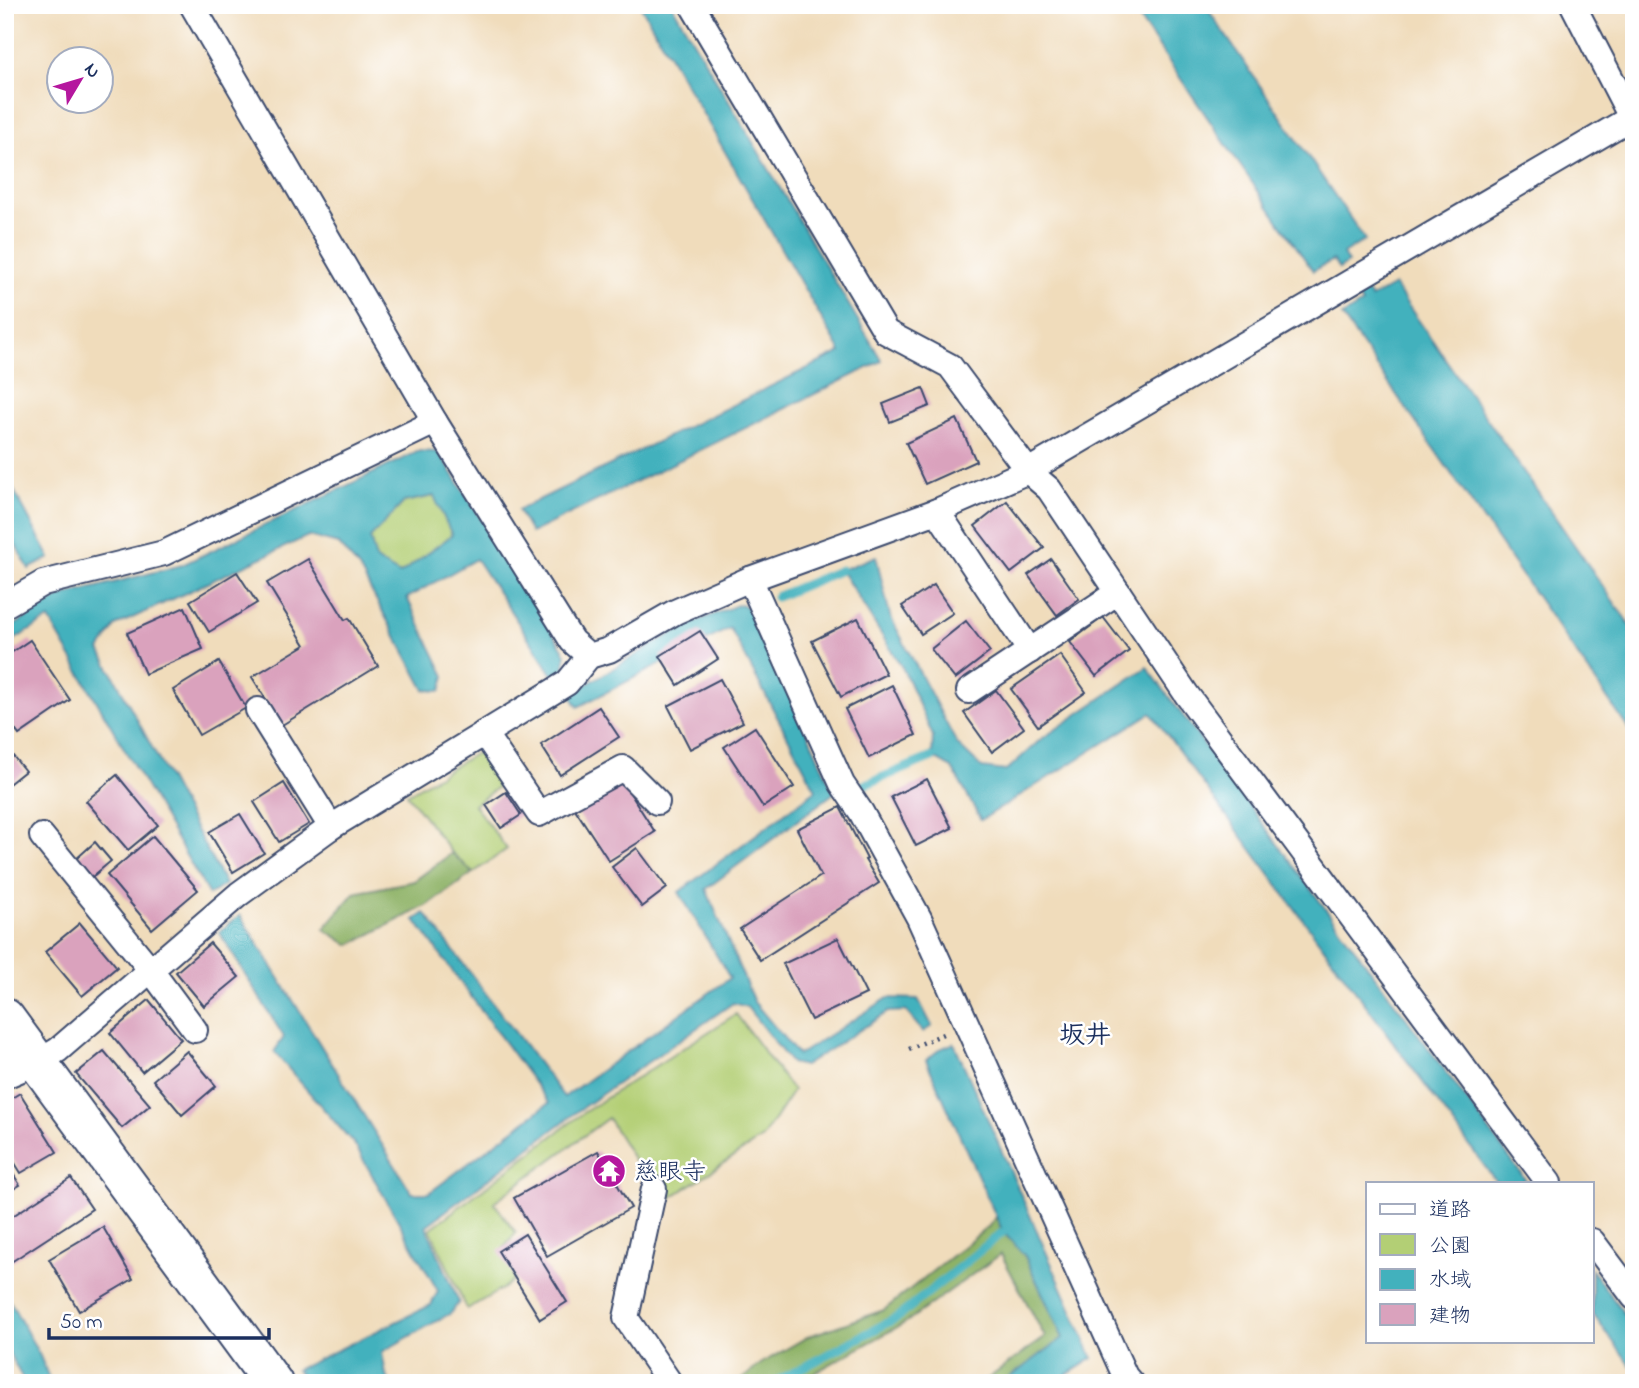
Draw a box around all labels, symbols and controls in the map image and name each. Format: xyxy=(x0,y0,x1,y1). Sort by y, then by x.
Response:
north arrow xyxy=(46,46,116,116)
text: N xyxy=(77,58,106,85)
district label: 坂井 xyxy=(1059,1018,1111,1056)
temple icon: 慈眼寺 xyxy=(590,1152,628,1190)
place label: 慈眼寺 xyxy=(634,1156,706,1191)
legend xyxy=(1366,1182,1594,1342)
text: 道路 xyxy=(1429,1196,1471,1226)
text: 公園 xyxy=(1429,1232,1471,1262)
text: 水域 xyxy=(1429,1266,1471,1296)
scale bar xyxy=(49,1297,270,1341)
text: 建物 xyxy=(1429,1302,1471,1332)
text: 50 m xyxy=(60,1308,103,1338)

